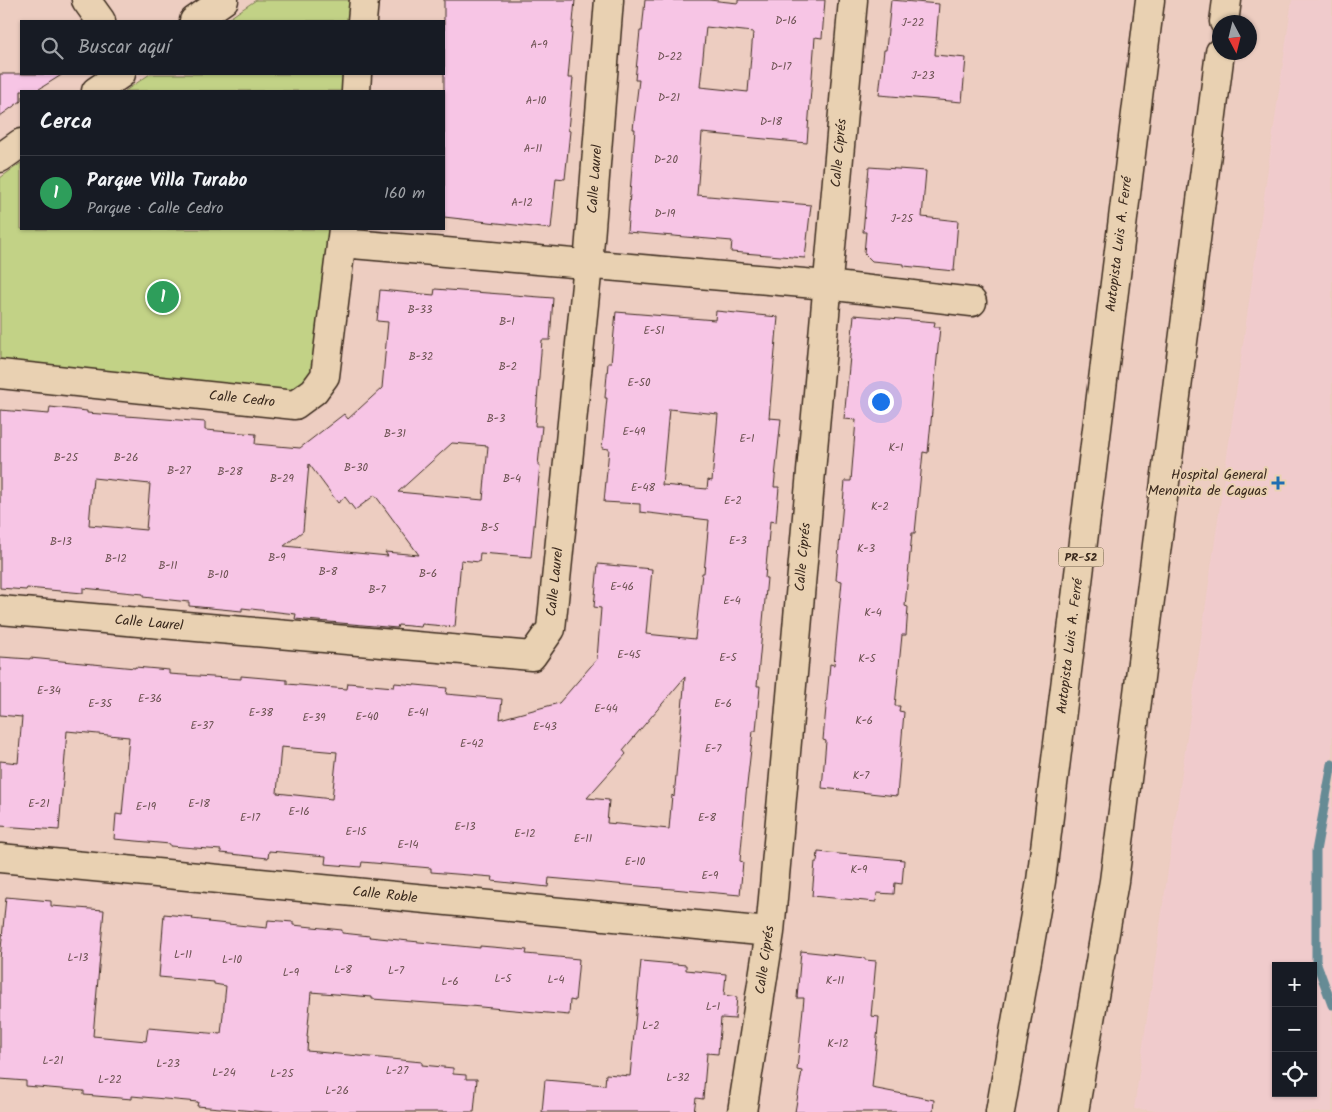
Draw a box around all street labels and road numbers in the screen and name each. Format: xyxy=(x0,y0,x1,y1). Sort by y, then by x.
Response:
street label: Calle Ciprés xyxy=(825,118,853,188)
street label: Calle Laurel xyxy=(582,143,608,214)
street label: Autopista Luis A. Ferré xyxy=(1100,174,1138,313)
street label: Calle Cedro xyxy=(208,385,276,413)
street label: Calle Ciprés xyxy=(789,522,817,592)
street label: Calle Laurel xyxy=(540,546,570,617)
road number: PR-52 xyxy=(1058,548,1104,566)
street label: Autopista Luis A. Ferré xyxy=(1051,576,1089,715)
street label: Calle Laurel xyxy=(114,609,185,637)
street label: Calle Roble xyxy=(351,881,419,909)
street label: Calle Ciprés xyxy=(749,924,781,996)

